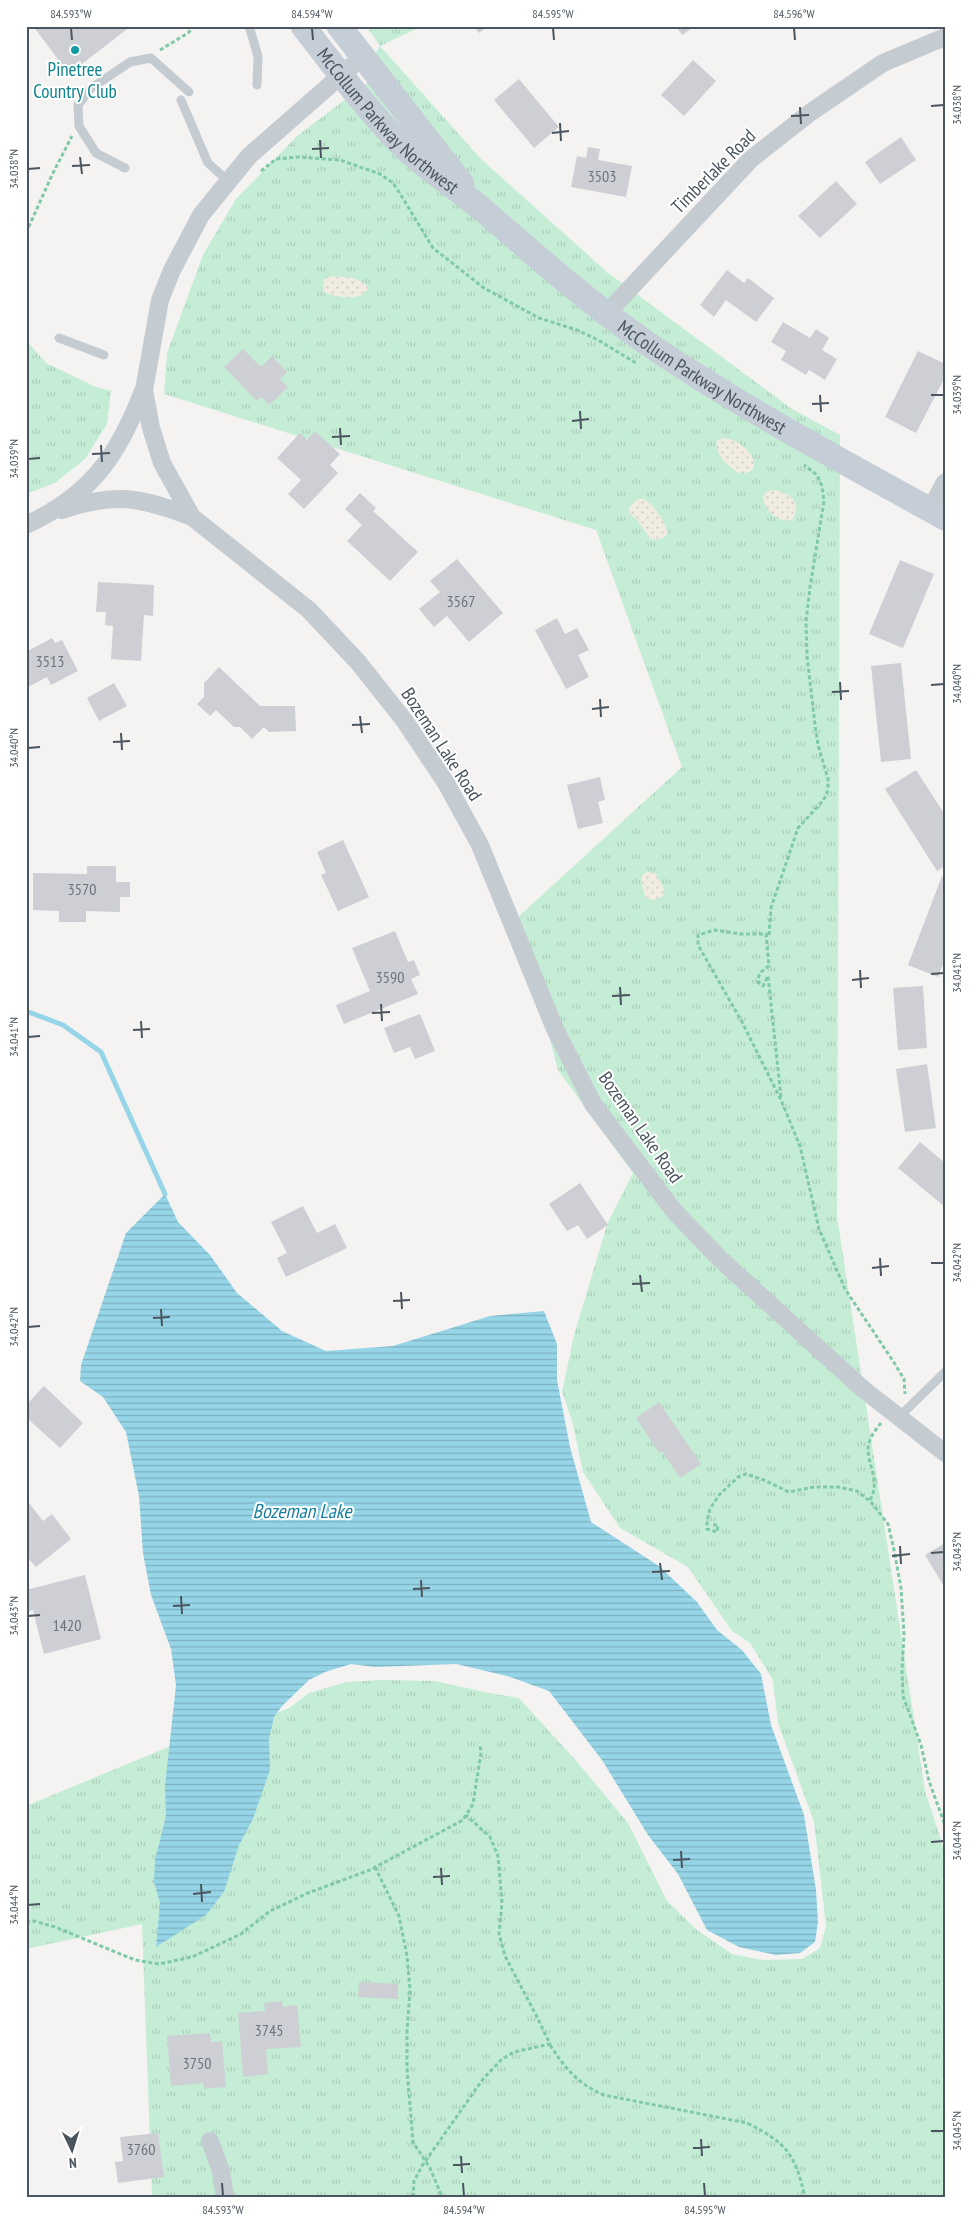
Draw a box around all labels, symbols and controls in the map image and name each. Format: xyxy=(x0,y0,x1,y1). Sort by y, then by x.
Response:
text: 84.593°W xyxy=(50,6,92,21)
text: 84.594°W xyxy=(291,6,333,21)
text: 84.595°W xyxy=(532,6,574,21)
text: 84.596°W xyxy=(773,6,815,21)
street label: McCollum Parkway Northwest xyxy=(312,43,464,199)
marker: Pinetree Country Club xyxy=(69,44,81,56)
place label: Pinetree Country Club xyxy=(33,57,117,103)
text: 34.038°N xyxy=(949,85,964,125)
street label: Timberlake Road xyxy=(666,124,760,218)
text: 34.038°N xyxy=(6,149,21,189)
house number: 3503 xyxy=(588,166,616,186)
street label: McCollum Parkway Northwest xyxy=(613,315,791,440)
text: 34.039°N xyxy=(949,375,964,415)
text: 34.039°N xyxy=(6,439,21,479)
house number: 3567 xyxy=(447,591,475,611)
house number: 3513 xyxy=(36,651,64,671)
text: 34.040°N xyxy=(949,664,964,704)
street label: Bozeman Lake Road xyxy=(396,683,488,805)
text: 34.040°N xyxy=(6,728,21,768)
house number: 3570 xyxy=(68,879,96,899)
text: 34.041°N xyxy=(949,953,964,993)
house number: 3590 xyxy=(376,967,404,987)
text: 34.041°N xyxy=(6,1017,21,1057)
street label: Bozeman Lake Road xyxy=(594,1067,688,1187)
text: 34.042°N xyxy=(949,1243,964,1283)
text: 34.042°N xyxy=(6,1307,21,1347)
water label: Bozeman Lake xyxy=(253,1498,353,1524)
text: 34.043°N xyxy=(949,1532,964,1572)
text: 34.043°N xyxy=(6,1596,21,1636)
house number: 1420 xyxy=(53,1615,81,1635)
text: 34.044°N xyxy=(949,1821,964,1861)
text: 34.044°N xyxy=(6,1885,21,1925)
house number: 3745 xyxy=(255,2020,283,2040)
house number: 3750 xyxy=(183,2053,211,2073)
text: 34.045°N xyxy=(949,2111,964,2151)
north arrow xyxy=(48,2126,98,2176)
house number: 3760 xyxy=(127,2139,155,2159)
text: N xyxy=(69,2154,77,2172)
text: 84.593°W xyxy=(202,2202,244,2217)
text: 84.594°W xyxy=(443,2202,485,2217)
text: 84.595°W xyxy=(684,2202,726,2217)

